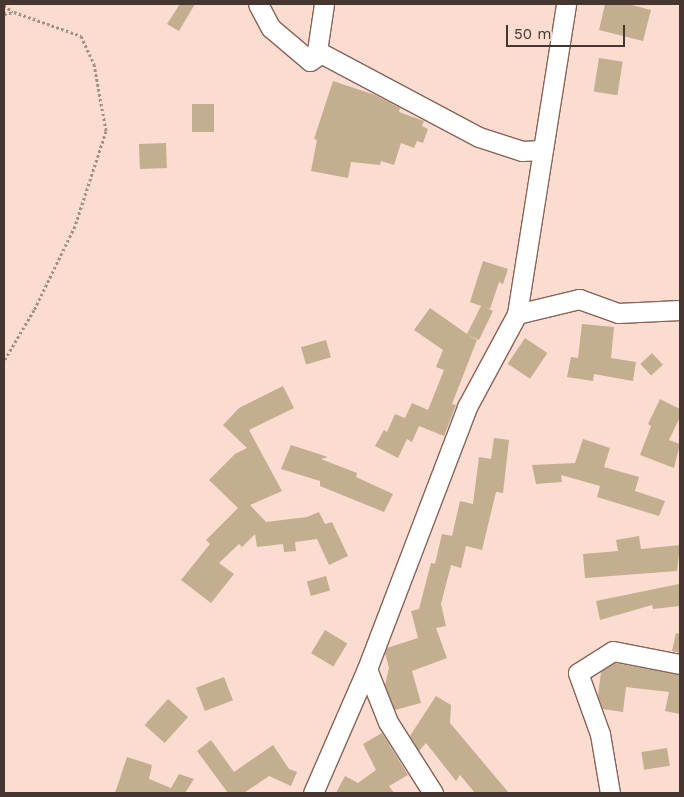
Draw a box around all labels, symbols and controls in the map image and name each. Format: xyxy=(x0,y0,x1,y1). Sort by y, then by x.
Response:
scale bar xyxy=(509,15,628,47)
text: 50 m xyxy=(514,25,551,43)

